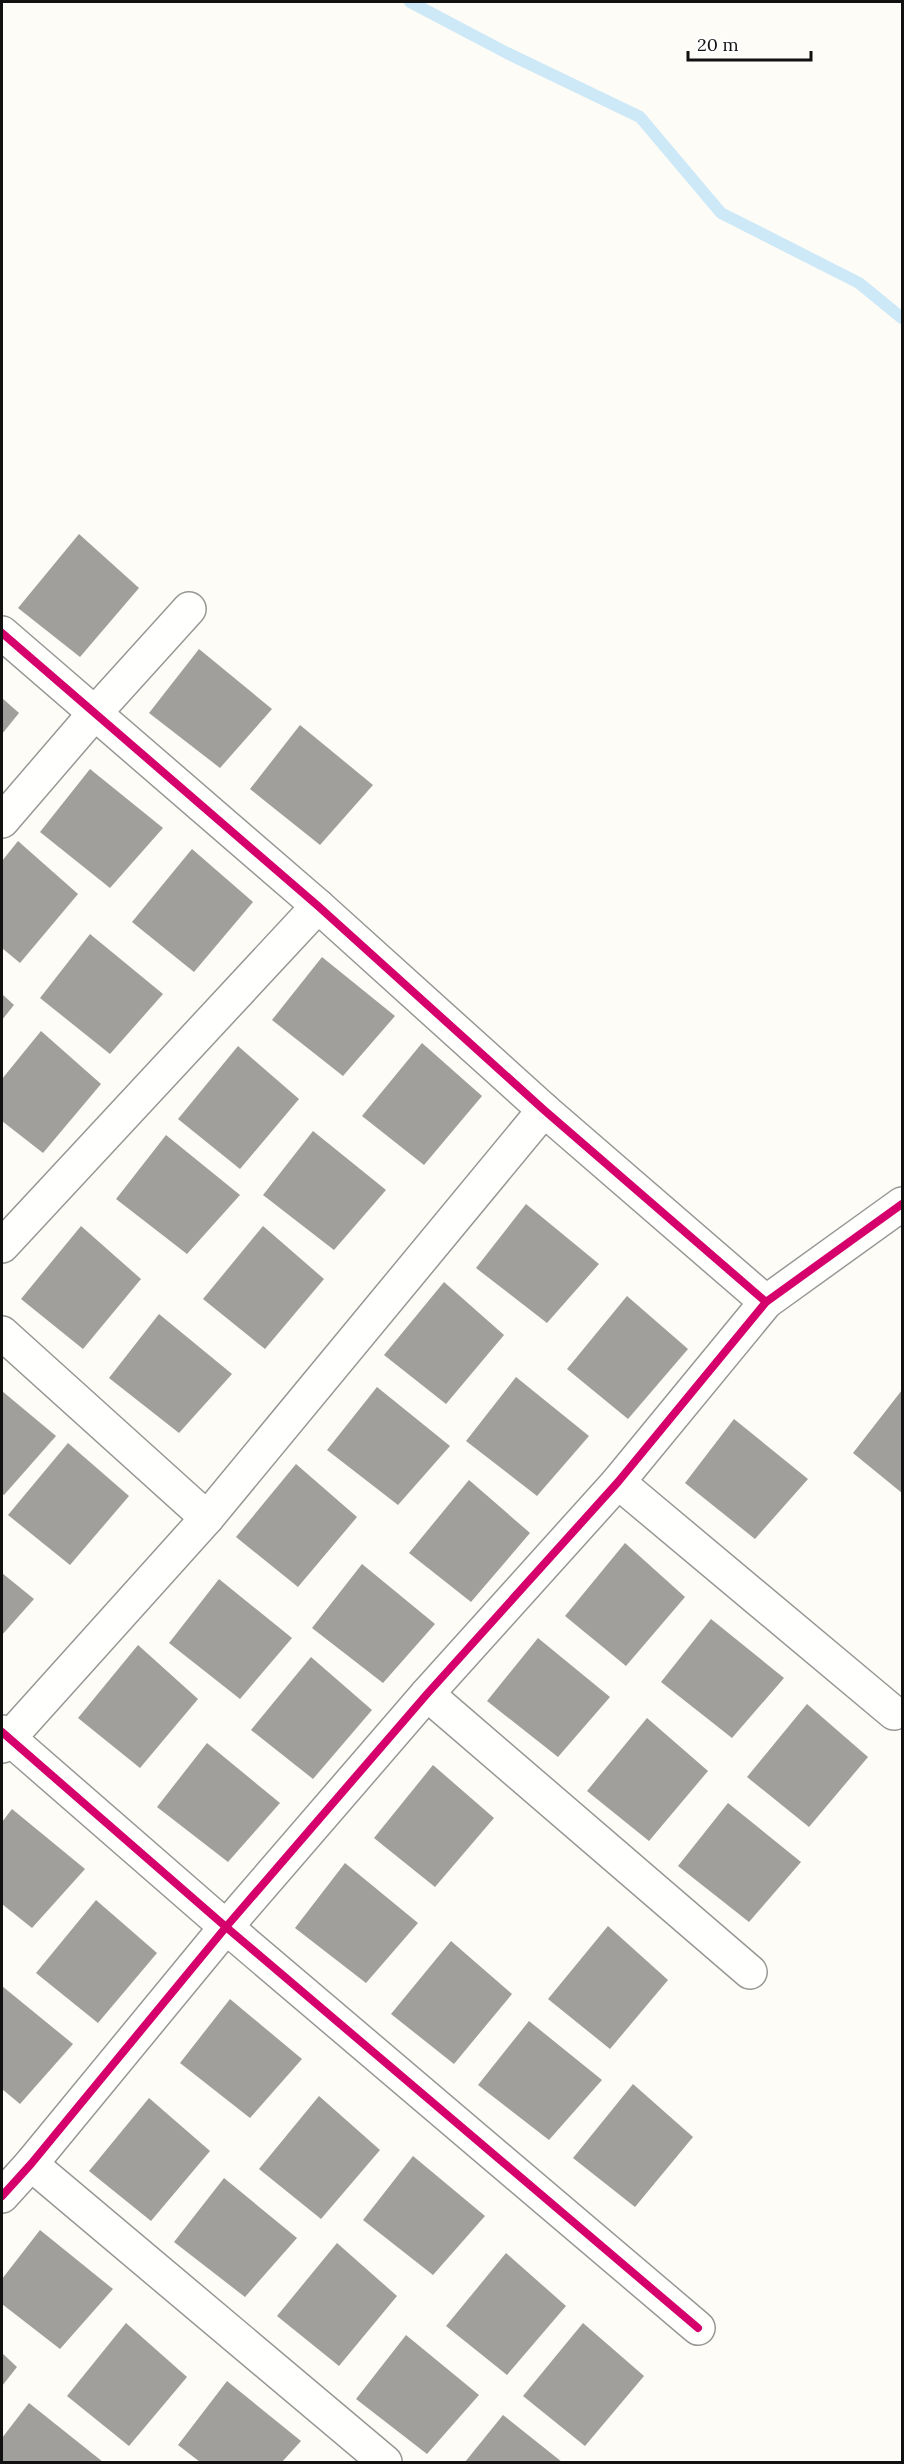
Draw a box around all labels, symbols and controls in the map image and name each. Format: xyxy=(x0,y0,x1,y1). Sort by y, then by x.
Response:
scale bar xyxy=(688,24,811,62)
text: 20 m xyxy=(697,33,739,56)

